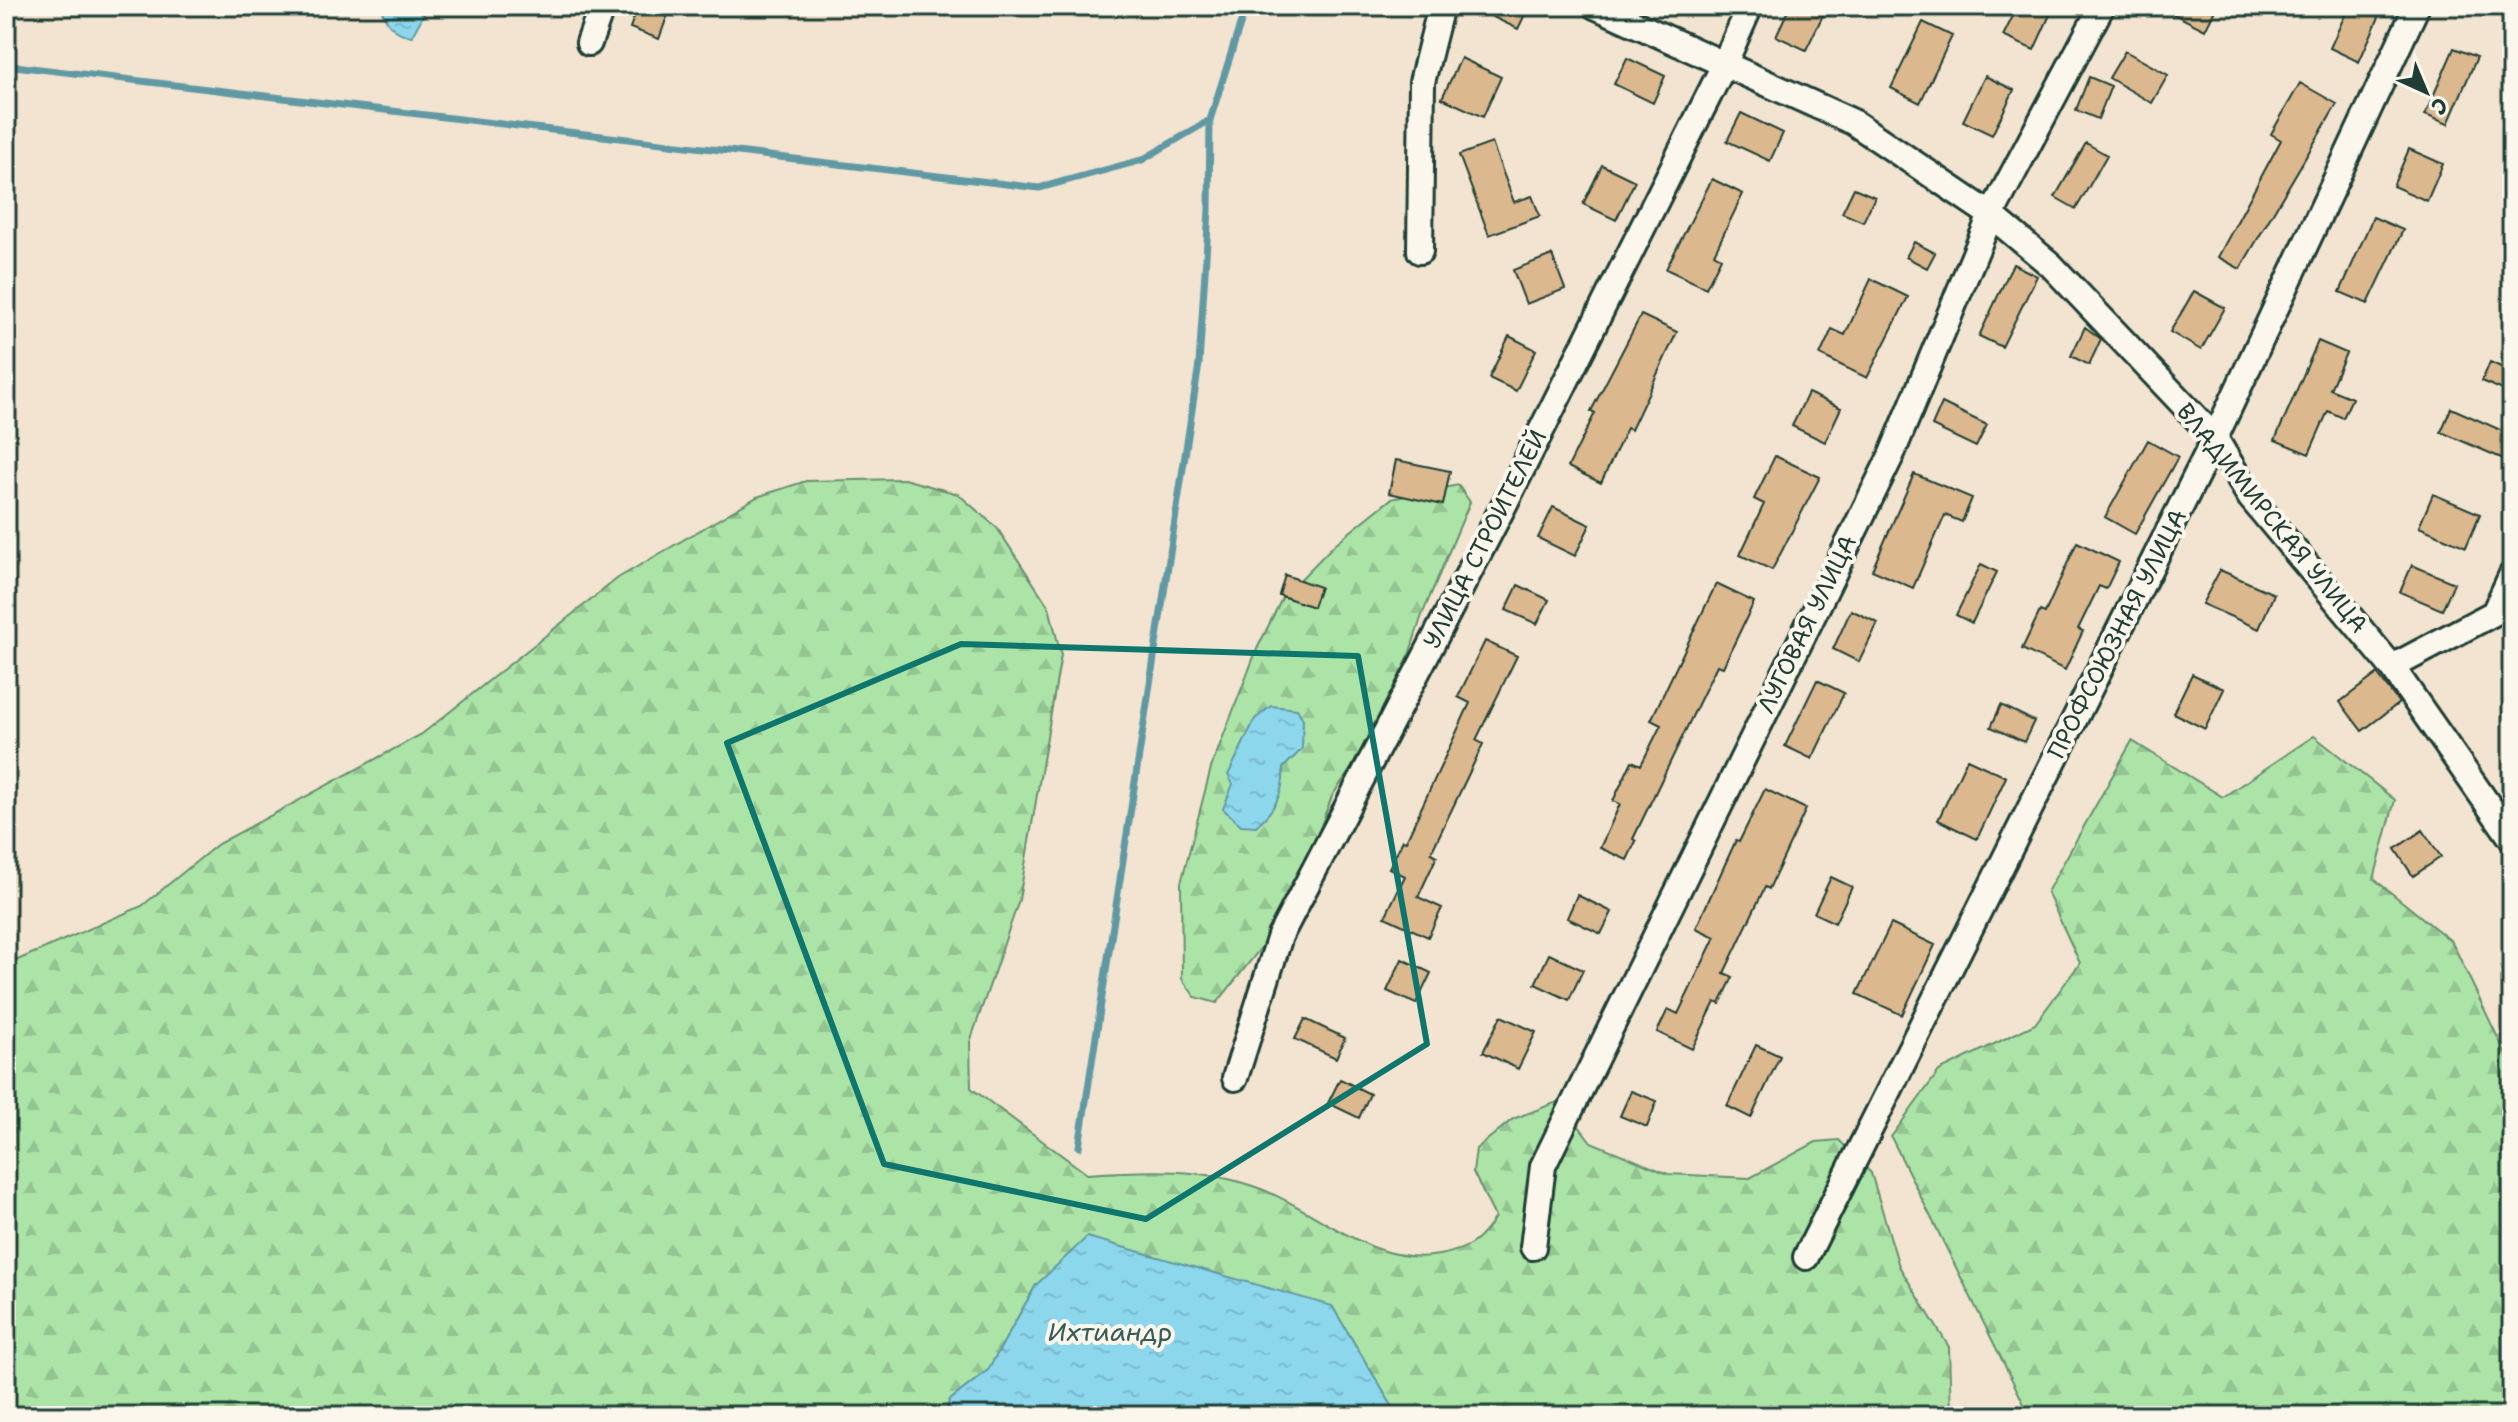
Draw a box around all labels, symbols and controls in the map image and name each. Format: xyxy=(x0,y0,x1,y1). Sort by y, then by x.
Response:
north arrow xyxy=(2386,52,2466,132)
text: С xyxy=(2425,91,2454,121)
street label: ВЛАДИМИРСКАЯ УЛИЦА xyxy=(2169,396,2375,640)
street label: УЛИЦА СТРОИТЕЛЕЙ xyxy=(1416,424,1554,654)
street label: ПРОФСОЮЗНАЯ УЛИЦА xyxy=(2040,504,2194,764)
street label: ЛУГОВАЯ УЛИЦА xyxy=(1750,529,1864,719)
water label: Ихтиандр xyxy=(1048,1314,1172,1349)

